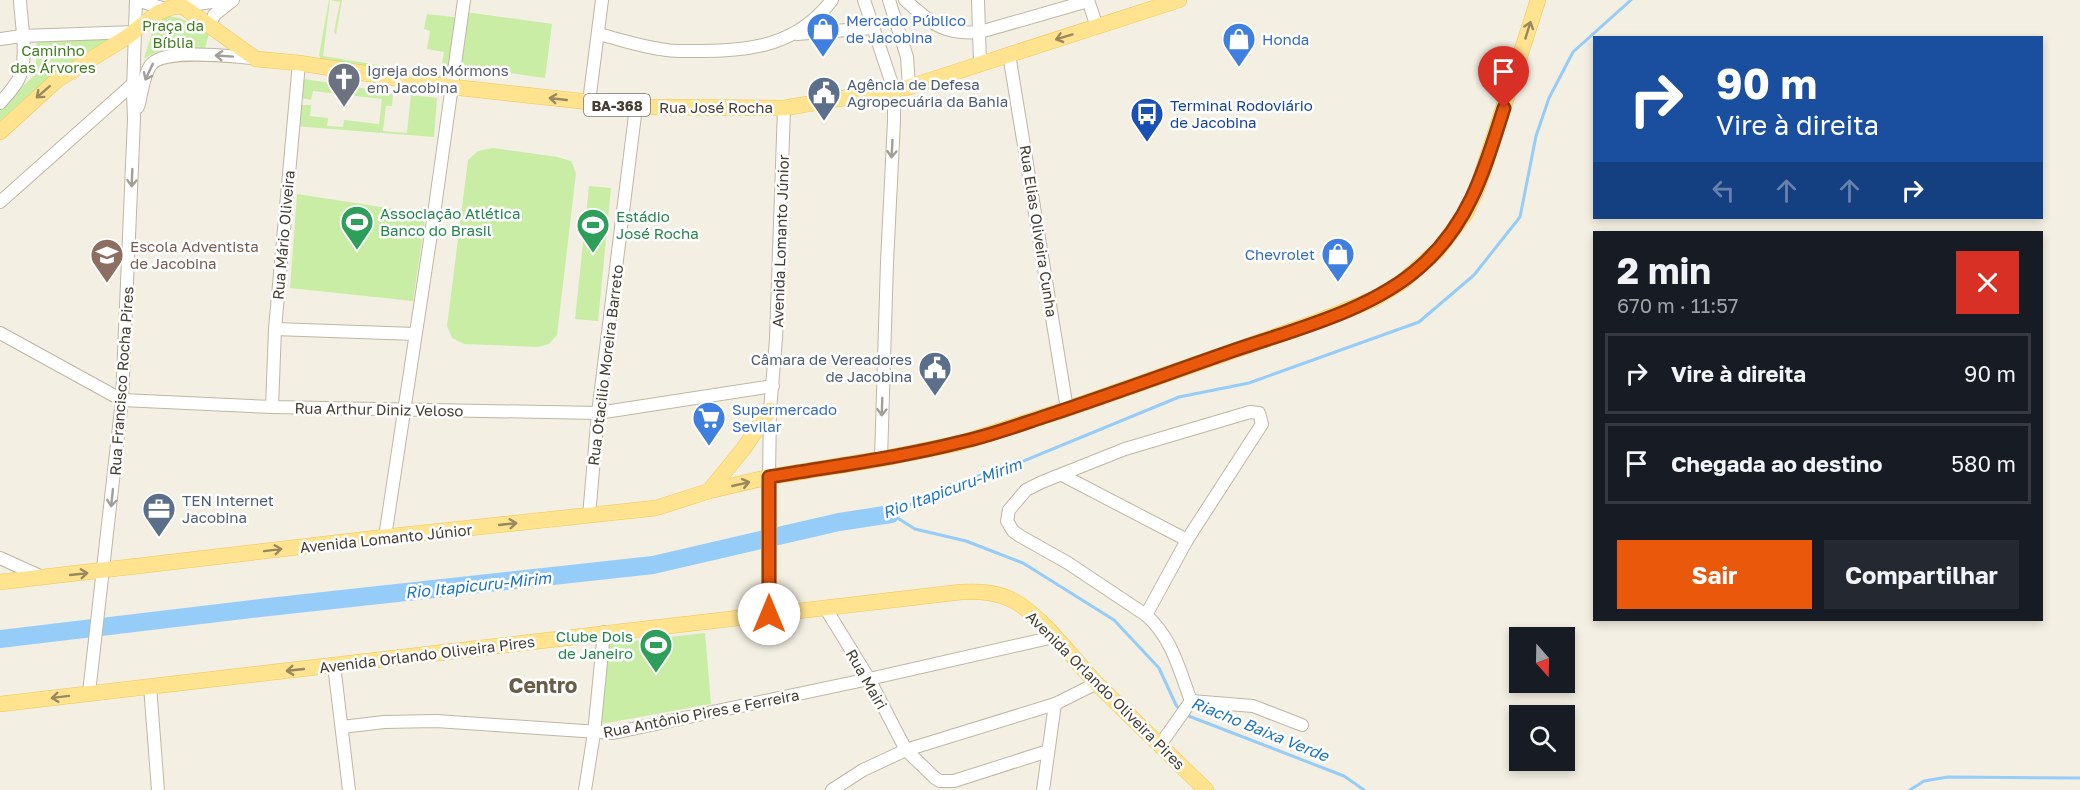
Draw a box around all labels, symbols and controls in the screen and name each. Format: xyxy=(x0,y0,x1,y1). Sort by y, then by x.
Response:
shop icon: Mercado Público de Jacobina xyxy=(805,11,841,58)
place label: Mercado Público de Jacobina xyxy=(846,11,966,46)
park label: Praça da Bíblia xyxy=(142,16,204,51)
shop icon: Honda xyxy=(1221,21,1257,68)
one-way arrow xyxy=(1524,21,1535,40)
place label: Honda xyxy=(1262,30,1309,48)
one-way arrow xyxy=(1055,32,1074,43)
park label: Caminho das Árvores xyxy=(10,41,96,76)
pin xyxy=(1478,46,1529,108)
one-way arrow xyxy=(214,51,234,62)
icon: arrive xyxy=(1487,55,1520,88)
text: 90 m xyxy=(1716,58,1817,108)
icon: right xyxy=(1617,60,1695,138)
church icon: Igreja dos Mórmons em Jacobina xyxy=(326,61,362,108)
place label: Igreja dos Mórmons em Jacobina xyxy=(367,61,509,96)
one-way arrow xyxy=(143,62,154,80)
public building icon: Agência de Defesa Agropecuária da Bahia xyxy=(806,75,842,122)
place label: Agência de Defesa Agropecuária da Bahia xyxy=(847,75,1008,110)
one-way arrow xyxy=(35,85,51,98)
one-way arrow xyxy=(548,93,568,104)
road number: BA-368 xyxy=(584,94,650,116)
bus stop icon: Terminal Rodoviário de Jacobina xyxy=(1129,96,1165,143)
place label: Terminal Rodoviário de Jacobina xyxy=(1170,96,1313,131)
street label: Rua José Rocha xyxy=(659,98,773,116)
text: Vire à direita xyxy=(1716,109,1879,141)
one-way arrow xyxy=(887,138,898,158)
street label: Rua Elias Oliveira Cunha xyxy=(1016,144,1062,318)
street label: Avenida Lomanto Júnior xyxy=(768,154,792,328)
one-way arrow xyxy=(126,167,138,187)
street label: Rua Mário Oliveira xyxy=(268,169,298,301)
icon: left xyxy=(1707,174,1740,207)
icon: ahead xyxy=(1770,174,1803,207)
icon: ahead xyxy=(1833,174,1866,207)
icon: right xyxy=(1896,174,1929,207)
sports icon: Associação Atlética Banco do Brasil xyxy=(339,204,375,251)
place label: Associação Atlética Banco do Brasil xyxy=(380,204,520,239)
sports icon: Estádio José Rocha xyxy=(575,207,611,254)
place label: Estádio José Rocha xyxy=(616,207,699,242)
shop icon: Chevrolet xyxy=(1320,236,1356,283)
school or university icon: Escola Adventista de Jacobina xyxy=(89,237,125,284)
place label: Escola Adventista de Jacobina xyxy=(130,237,259,272)
place label: Chevrolet xyxy=(1245,245,1315,263)
text: 2 min xyxy=(1617,249,1711,292)
button: close xyxy=(1956,251,2019,314)
street label: Rua Otacilio Moreira Barreto xyxy=(584,263,626,467)
street label: Rua Francisco Rocha Pires xyxy=(105,286,137,476)
text: 670 m · 11:57 xyxy=(1617,293,1738,317)
place label: Câmara de Vereadores de Jacobina xyxy=(751,350,912,385)
public building icon: Câmara de Vereadores de Jacobina xyxy=(917,350,953,397)
icon: right xyxy=(1620,357,1653,390)
text: Vire à direita xyxy=(1671,360,1806,387)
text: 90 m xyxy=(1964,360,2016,387)
one-way arrow xyxy=(876,396,887,416)
street label: Rua Arthur Diniz Veloso xyxy=(294,399,464,419)
supermarket icon: Supermercado Sevilar xyxy=(691,400,727,447)
place label: Supermercado Sevilar xyxy=(732,400,837,435)
icon: arrive xyxy=(1620,447,1653,480)
text: Chegada ao destino xyxy=(1671,450,1883,477)
text: 580 m xyxy=(1951,450,2016,477)
water label: Rio Itapicuru-Mirim xyxy=(880,453,1025,522)
one-way arrow xyxy=(731,477,750,489)
one-way arrow xyxy=(106,487,117,507)
office icon: TEN Internet Jacobina xyxy=(141,491,177,538)
place label: TEN Internet Jacobina xyxy=(182,491,274,526)
one-way arrow xyxy=(498,518,518,529)
street label: Avenida Lomanto Júnior xyxy=(299,520,473,556)
button: Sair xyxy=(1617,540,1812,609)
button: Compartilhar xyxy=(1824,540,2019,609)
one-way arrow xyxy=(262,545,282,556)
water label: Rio Itapicuru-Mirim xyxy=(404,567,553,603)
one-way arrow xyxy=(69,568,88,579)
position arrow xyxy=(737,582,801,646)
street label: Avenida Orlando Oliveira Pires xyxy=(1023,607,1189,773)
place label: Clube Dois de Janeiro xyxy=(556,627,633,662)
sports icon: Clube Dois de Janeiro xyxy=(638,627,674,674)
north arrow xyxy=(1509,627,1575,693)
map controls xyxy=(1509,627,1575,771)
street label: Avenida Orlando Oliveira Pires xyxy=(318,632,536,676)
street label: Rua Mairi xyxy=(843,646,891,712)
one-way arrow xyxy=(286,665,306,676)
district label: Centro xyxy=(509,672,577,698)
street label: Rua Antônio Pires e Ferreira xyxy=(601,685,801,741)
one-way arrow xyxy=(50,691,70,702)
water label: Riacho Baixa Verde xyxy=(1188,692,1333,766)
button: search xyxy=(1509,705,1575,771)

